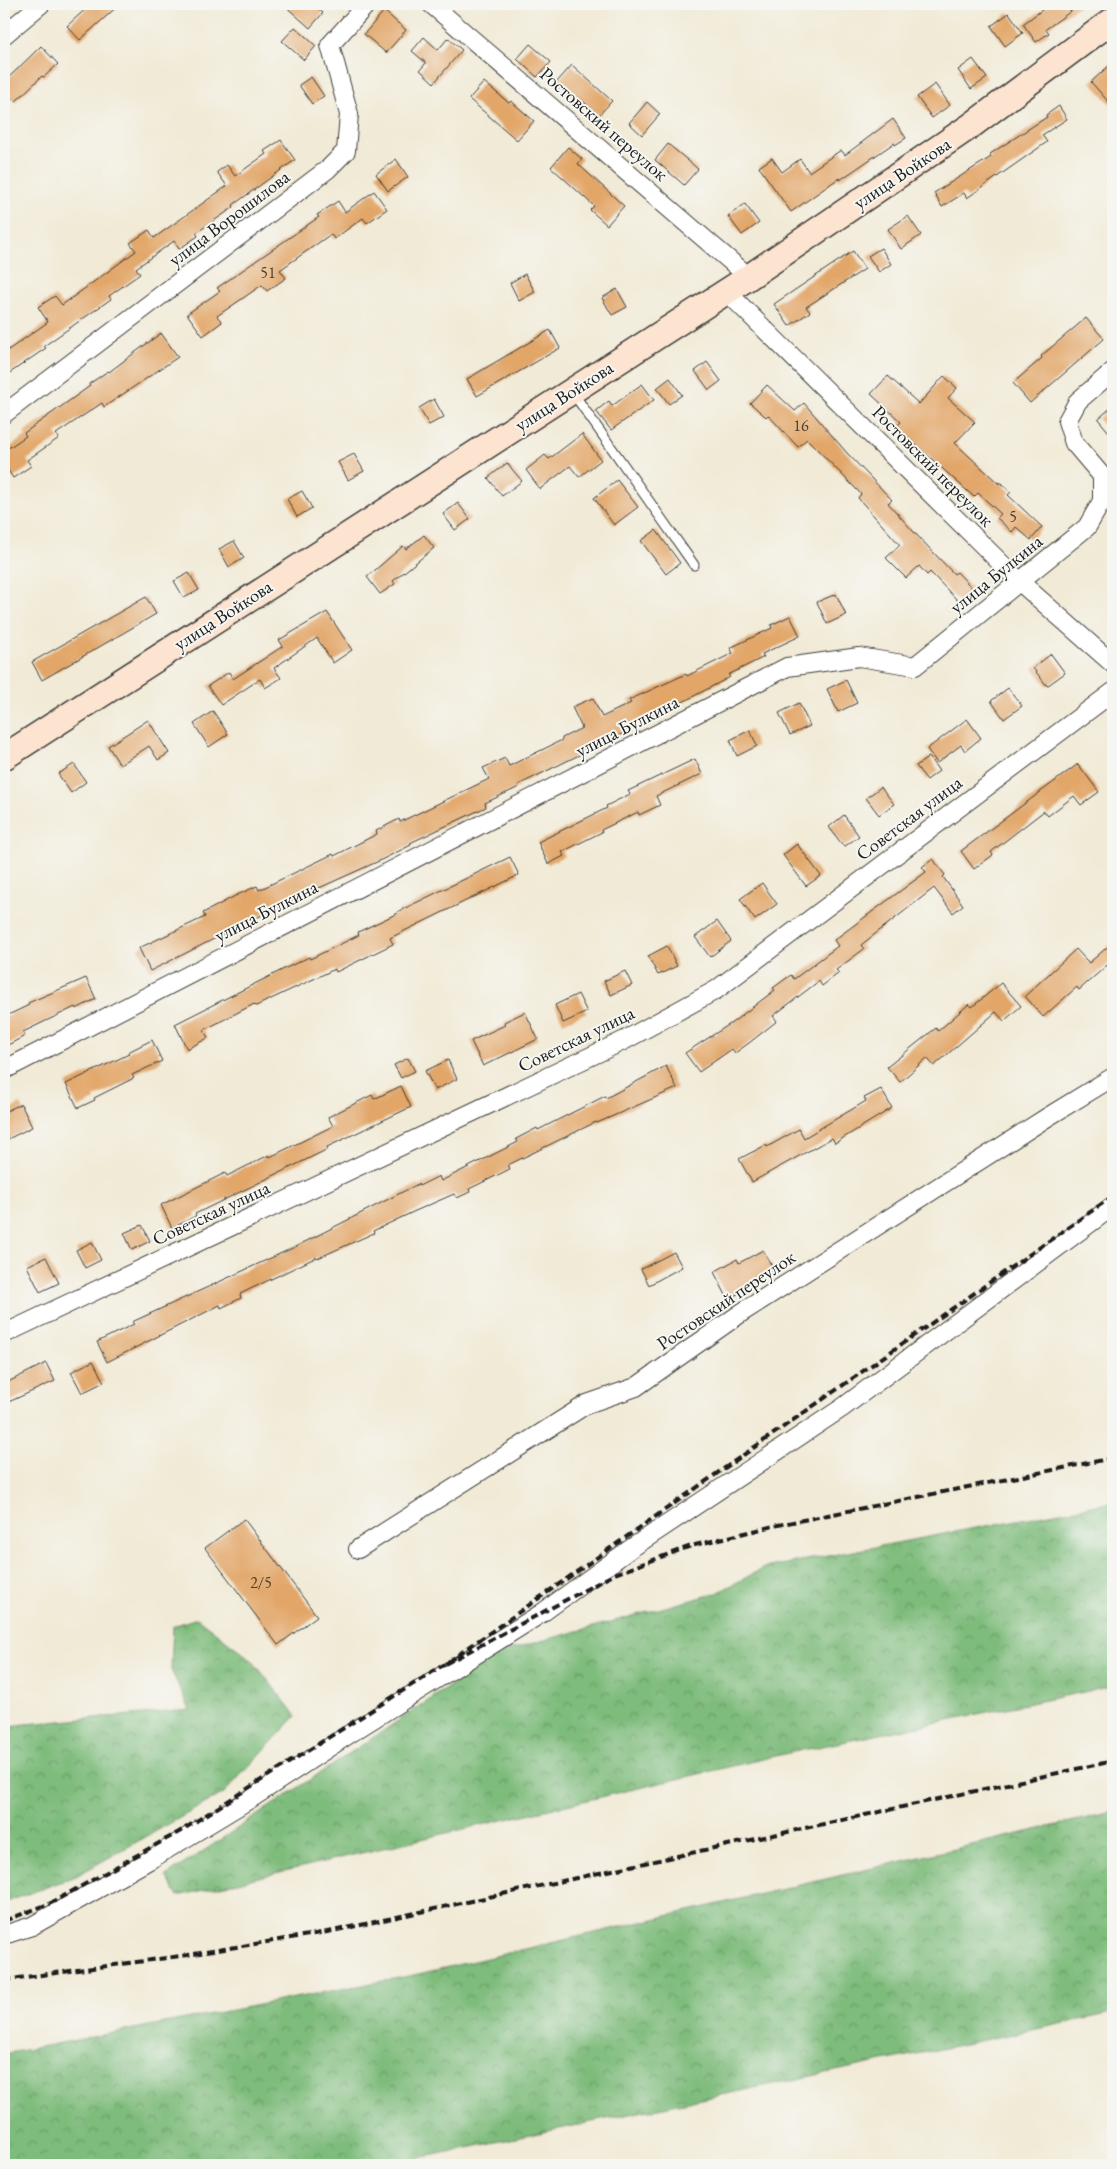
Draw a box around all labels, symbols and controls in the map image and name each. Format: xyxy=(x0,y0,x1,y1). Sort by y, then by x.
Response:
street label: Ростовский переулок xyxy=(535,61,673,187)
street label: улица Войкова xyxy=(848,131,956,215)
street label: улица Ворошилова xyxy=(163,164,295,272)
house number: 51 xyxy=(260,262,276,283)
street label: улица Войкова xyxy=(510,355,618,437)
street label: Ростовский переулок xyxy=(867,400,999,532)
house number: 16 xyxy=(793,415,809,436)
house number: 5 xyxy=(1009,506,1017,527)
street label: улица Булкина xyxy=(944,528,1048,619)
street label: улица Войкова xyxy=(169,574,277,656)
street label: улица Булкина xyxy=(571,689,683,763)
street label: Советская улица xyxy=(851,770,967,866)
street label: улица Булкина xyxy=(210,874,322,948)
street label: Советская улица xyxy=(514,1000,639,1078)
street label: Советская улица xyxy=(148,1175,274,1251)
street label: Ростовский переулок xyxy=(652,1244,800,1356)
house number: 2/5 xyxy=(250,1572,272,1593)

